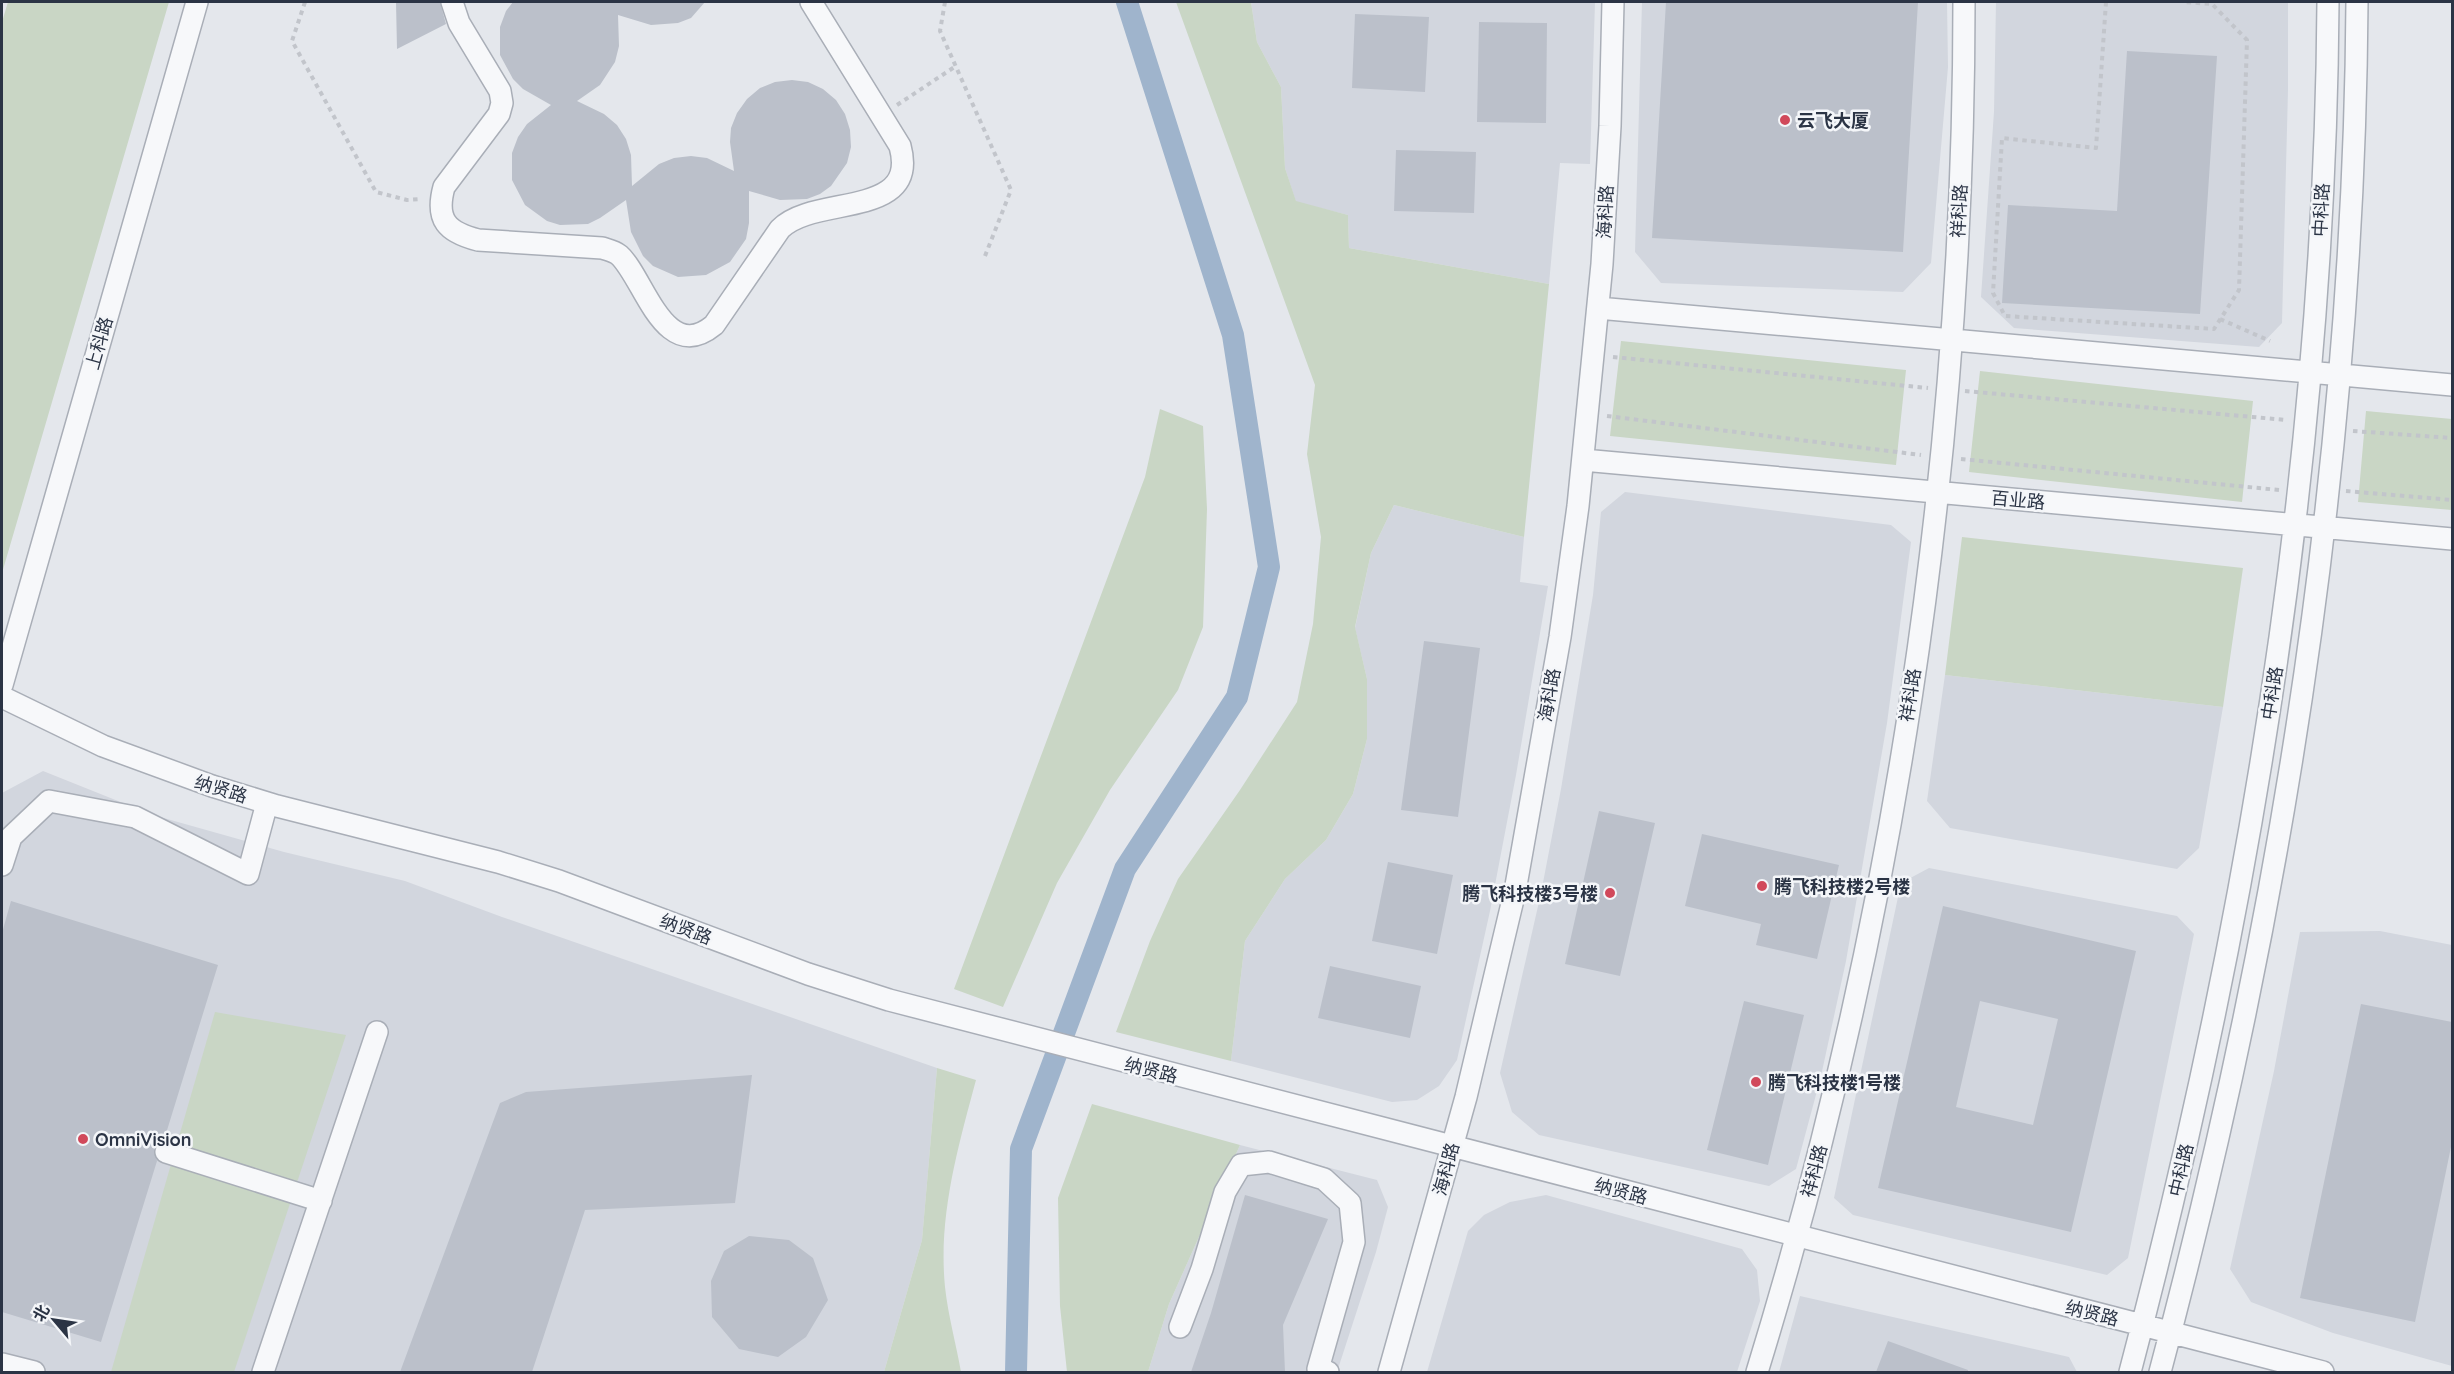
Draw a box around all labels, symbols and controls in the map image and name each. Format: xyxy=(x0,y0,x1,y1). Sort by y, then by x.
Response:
place label: 云飞大厦 xyxy=(1797,109,1869,132)
marker: 云飞大厦 xyxy=(1778,113,1792,127)
street label: 中科路 xyxy=(2308,182,2334,238)
street label: 祥科路 xyxy=(1946,183,1972,239)
street label: 海科路 xyxy=(1592,184,1618,240)
street label: 上科路 xyxy=(81,314,117,372)
street label: 百业路 xyxy=(1990,486,2046,514)
street label: 中科路 xyxy=(2256,665,2288,721)
street label: 海科路 xyxy=(1533,666,1565,724)
street label: 祥科路 xyxy=(1894,667,1926,723)
street label: 纳贤路 xyxy=(192,770,250,808)
place label: 腾飞科技楼2号楼 xyxy=(1774,875,1910,898)
marker: 腾飞科技楼2号楼 xyxy=(1755,879,1769,893)
place label: 腾飞科技楼3号楼 xyxy=(1462,882,1598,905)
marker: 腾飞科技楼3号楼 xyxy=(1603,886,1617,900)
street label: 纳贤路 xyxy=(657,909,715,949)
street label: 纳贤路 xyxy=(1122,1052,1180,1088)
place label: 腾飞科技楼1号楼 xyxy=(1768,1071,1901,1094)
marker: 腾飞科技楼1号楼 xyxy=(1749,1075,1763,1089)
place label: OmniVision xyxy=(95,1128,192,1151)
marker: OmniVision xyxy=(76,1132,90,1146)
street label: 海科路 xyxy=(1428,1140,1464,1198)
street label: 中科路 xyxy=(2164,1141,2198,1199)
street label: 祥科路 xyxy=(1796,1142,1832,1200)
street label: 纳贤路 xyxy=(1592,1173,1650,1209)
north arrow xyxy=(24,1290,84,1350)
street label: 纳贤路 xyxy=(2063,1295,2121,1331)
text: 北 xyxy=(28,1301,54,1325)

